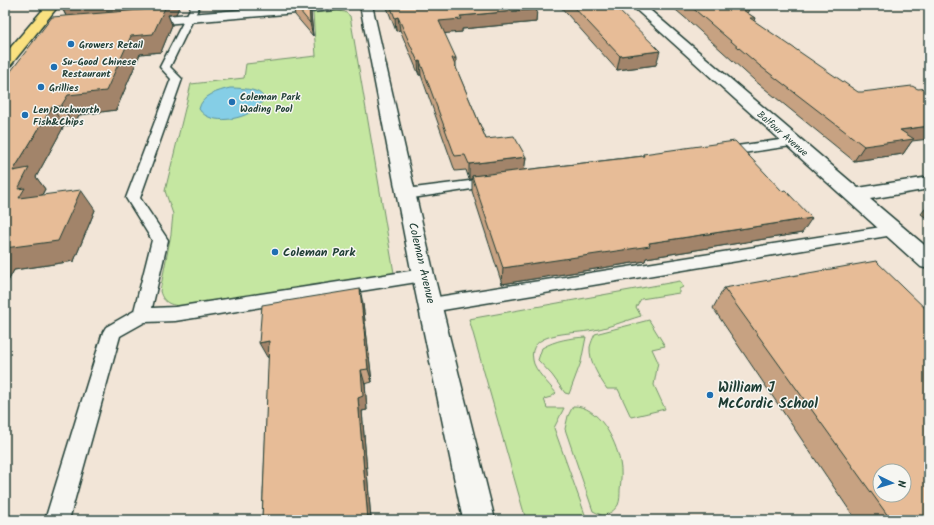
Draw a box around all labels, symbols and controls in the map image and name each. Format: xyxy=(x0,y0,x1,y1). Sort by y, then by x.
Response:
place label: Growers Retail xyxy=(79,37,143,53)
marker: Growers Retail xyxy=(66,39,76,49)
place label: Su-Good Chinese Restaurant xyxy=(62,54,137,82)
marker: Su-Good Chinese Restaurant xyxy=(49,62,59,72)
place label: Grillies xyxy=(49,80,79,96)
marker: Grillies xyxy=(36,82,46,92)
place label: Coleman Park Wading Pool xyxy=(240,89,301,117)
marker: Coleman Park Wading Pool xyxy=(227,97,237,107)
place label: Len Duckworth Fish&Chips xyxy=(33,102,100,130)
street label: Balfour Avenue xyxy=(753,107,812,161)
marker: Len Duckworth Fish&Chips xyxy=(20,110,30,120)
street label: Coleman Avenue xyxy=(403,221,440,306)
place label: Coleman Park xyxy=(283,243,356,262)
marker: Coleman Park xyxy=(270,247,280,257)
place label: William J McCordic School xyxy=(718,377,818,415)
marker: William J McCordic School xyxy=(705,390,715,400)
north arrow xyxy=(872,463,912,503)
text: N xyxy=(892,480,910,488)

